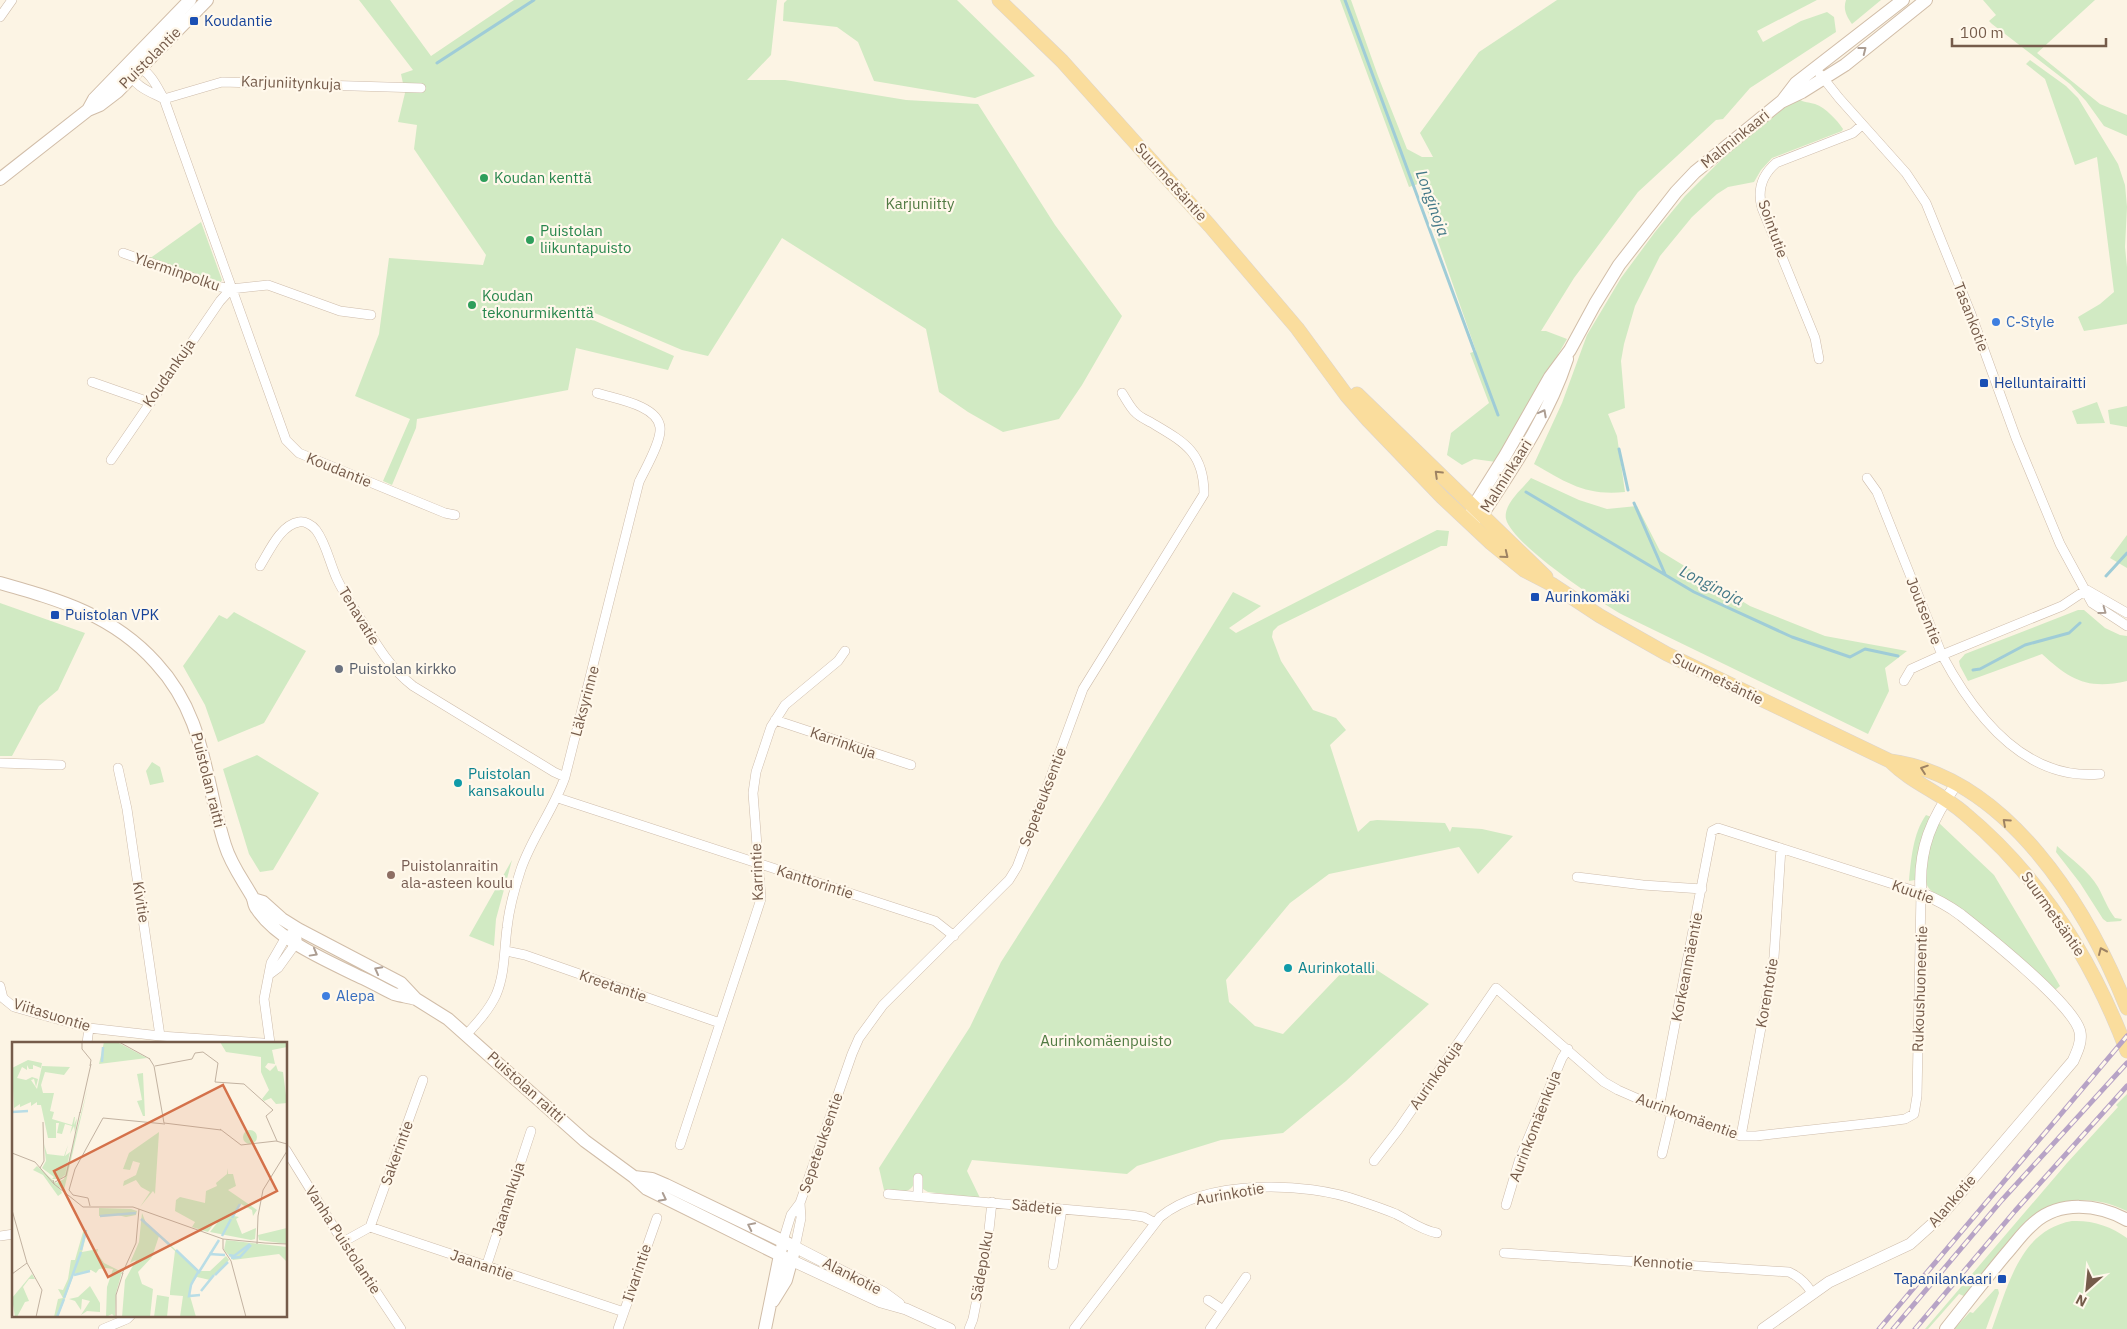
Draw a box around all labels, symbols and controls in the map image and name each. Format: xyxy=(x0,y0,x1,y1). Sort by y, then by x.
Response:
place label: Koudantie xyxy=(204,11,273,30)
marker: Koudantie xyxy=(188,15,200,27)
scale bar xyxy=(1952,15,2106,47)
street label: Puistolantie xyxy=(115,23,185,93)
text: 100 m xyxy=(1960,23,2004,42)
one-way arrow xyxy=(1858,47,1867,56)
street label: Karjuniitynkuja xyxy=(241,71,342,94)
street label: Malminkaari xyxy=(1697,105,1773,172)
street label: Suurmetsäntie xyxy=(1131,139,1212,225)
water label: Longinoja xyxy=(1412,167,1454,239)
place label: Koudan kenttä xyxy=(494,168,592,187)
marker: Koudan kenttä xyxy=(478,172,490,184)
park label: Karjuniitty xyxy=(886,194,955,213)
street label: Sointutie xyxy=(1754,197,1793,260)
place label: Puistolan liikuntapuisto xyxy=(540,221,631,257)
marker: Puistolan liikuntapuisto xyxy=(524,234,536,246)
street label: Ylerminpolku xyxy=(132,248,223,295)
street label: Tasankotie xyxy=(1950,279,1993,354)
place label: Koudan tekonurmikenttä xyxy=(482,286,594,322)
marker: Koudan tekonurmikenttä xyxy=(466,299,478,311)
place label: C-Style xyxy=(2006,312,2054,331)
marker: C-Style xyxy=(1990,316,2002,328)
street label: Koudankuja xyxy=(138,335,199,411)
place label: Helluntairaitti xyxy=(1994,373,2086,392)
marker: Helluntairaitti xyxy=(1978,377,1990,389)
one-way arrow xyxy=(1537,410,1547,419)
street label: Malminkaari xyxy=(1476,436,1536,516)
street label: Koudantie xyxy=(304,448,375,491)
one-way arrow xyxy=(1435,471,1444,480)
one-way arrow xyxy=(1500,549,1509,558)
water label: Longinoja xyxy=(1677,560,1747,610)
street label: Joutsentie xyxy=(1902,574,1947,647)
street label: Tenavatie xyxy=(335,583,384,648)
place label: Aurinkomäki xyxy=(1545,587,1630,606)
marker: Aurinkomäki xyxy=(1529,591,1541,603)
place label: Puistolan VPK xyxy=(65,605,160,624)
one-way arrow xyxy=(2097,605,2107,614)
marker: Puistolan VPK xyxy=(49,609,61,621)
street label: Suurmetsäntie xyxy=(1670,648,1767,709)
place label: Puistolan kirkko xyxy=(349,659,456,678)
marker: Puistolan kirkko xyxy=(333,663,345,675)
street label: Läksyrinne xyxy=(566,663,603,738)
street label: Karrinkuja xyxy=(808,722,879,763)
street label: Puistolan raitti xyxy=(187,730,230,830)
street label: Sepeteuksentie xyxy=(1015,744,1070,849)
place label: Puistolan kansakoulu xyxy=(468,764,545,800)
one-way arrow xyxy=(1921,765,1929,775)
marker: Puistolan kansakoulu xyxy=(452,777,464,789)
one-way arrow xyxy=(2003,818,2012,827)
street label: Karrintie xyxy=(746,843,767,901)
place label: Puistolanraitin ala-asteen koulu xyxy=(401,856,513,892)
street label: Kanttorintie xyxy=(774,860,856,903)
street label: Suurmetsäntie xyxy=(2017,868,2090,960)
marker: Puistolanraitin ala-asteen koulu xyxy=(385,869,397,881)
street label: Kuutie xyxy=(1889,875,1937,908)
street label: Kivitie xyxy=(129,880,154,924)
street label: Korkeanmäentie xyxy=(1667,911,1706,1023)
street label: Rukoushuoneentie xyxy=(1908,926,1931,1052)
one-way arrow xyxy=(309,947,318,957)
one-way arrow xyxy=(2098,947,2109,956)
street label: Korentotie xyxy=(1751,957,1782,1029)
place label: Aurinkotalli xyxy=(1298,958,1375,977)
marker: Aurinkotalli xyxy=(1282,962,1294,974)
street label: Kreetantie xyxy=(577,965,649,1006)
one-way arrow xyxy=(374,966,383,976)
place label: Alepa xyxy=(336,986,375,1005)
marker: Alepa xyxy=(320,990,332,1002)
street label: Viitasuontie xyxy=(11,994,93,1035)
park label: Aurinkomäenpuisto xyxy=(1040,1031,1172,1050)
street label: Aurinkokuja xyxy=(1405,1036,1466,1113)
inset map xyxy=(12,1042,288,1316)
street label: Puistolan raitti xyxy=(484,1047,569,1126)
street label: Aurinkomäenkuja xyxy=(1505,1067,1565,1184)
street label: Aurinkomäentie xyxy=(1634,1088,1741,1143)
street label: Sepeteuksentie xyxy=(794,1090,847,1196)
street label: Sakerintie xyxy=(376,1118,417,1188)
street label: Jaanankuja xyxy=(487,1159,528,1238)
street label: Alankotie xyxy=(1924,1170,1980,1231)
street label: Aurinkotie xyxy=(1194,1178,1266,1209)
street label: Vanha Puistolantie xyxy=(301,1182,386,1297)
one-way arrow xyxy=(658,1192,667,1202)
street label: Sädetie xyxy=(1011,1194,1063,1219)
one-way arrow xyxy=(747,1222,756,1232)
street label: Sädepolku xyxy=(966,1229,997,1303)
street label: Iivarintie xyxy=(618,1241,655,1304)
street label: Jaanantie xyxy=(448,1245,516,1284)
street label: Kennotie xyxy=(1632,1251,1694,1274)
street label: Alankotie xyxy=(820,1253,885,1298)
north arrow xyxy=(2062,1264,2112,1314)
place label: Tapanilankaari xyxy=(1894,1269,1992,1288)
marker: Tapanilankaari xyxy=(1996,1273,2008,1285)
text: N xyxy=(2072,1290,2090,1311)

